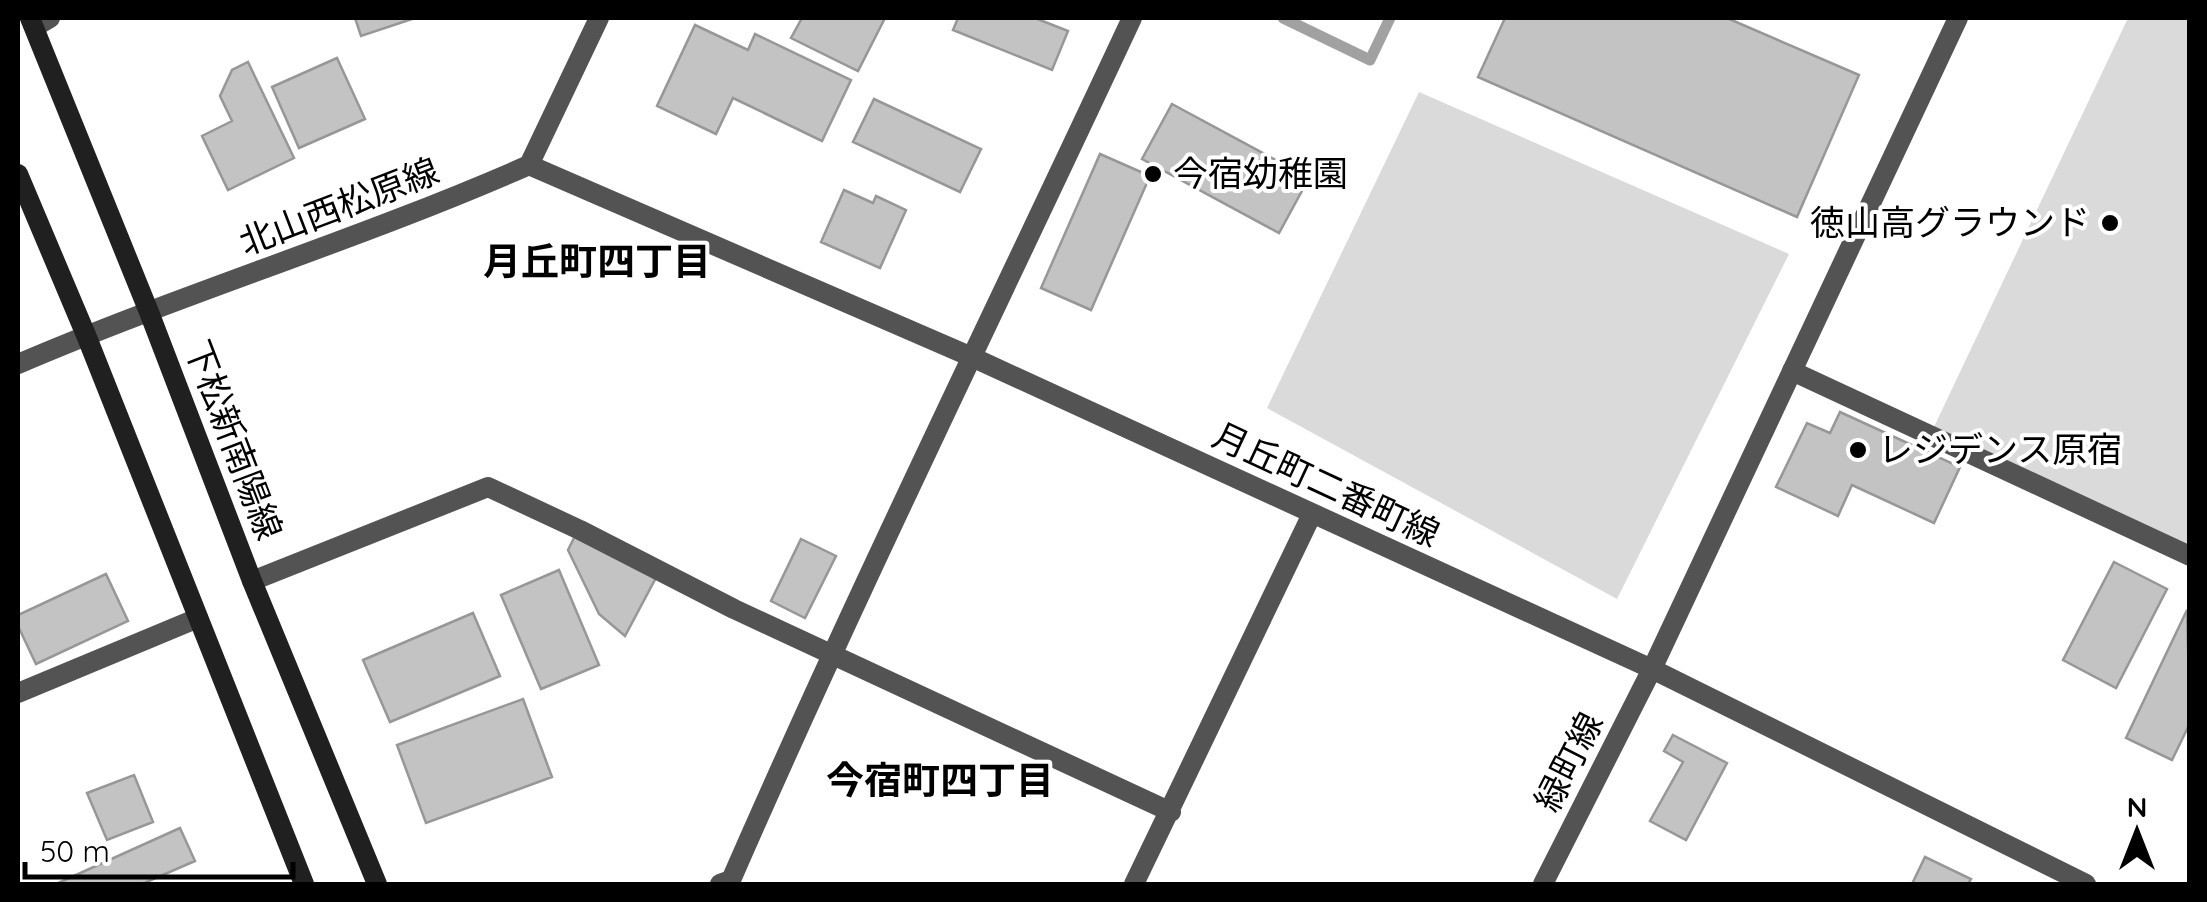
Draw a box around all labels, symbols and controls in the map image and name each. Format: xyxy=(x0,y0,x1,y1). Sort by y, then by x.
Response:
street label: 北山西松原線 xyxy=(233,148,445,264)
place label: 今宿幼稚園 xyxy=(1173,151,1348,195)
marker: 今宿幼稚園 xyxy=(1142,163,1164,185)
place label: 徳山高グラウンド xyxy=(1810,200,2090,244)
marker: 徳山高グラウンド xyxy=(2099,212,2121,234)
district label: 月丘町四丁目 xyxy=(483,237,711,285)
street label: 下松新南陽線 xyxy=(176,334,292,546)
street label: 月丘町二番町線 xyxy=(1206,412,1447,556)
place label: レジデンス原宿 xyxy=(1878,427,2122,471)
marker: レジデンス原宿 xyxy=(1847,439,1869,461)
street label: 緑町線 xyxy=(1525,705,1612,818)
district label: 今宿町四丁目 xyxy=(826,756,1054,804)
north arrow xyxy=(2087,782,2187,882)
text: N xyxy=(2127,789,2147,824)
scale bar xyxy=(25,817,292,879)
text: 50 m xyxy=(40,832,110,870)

